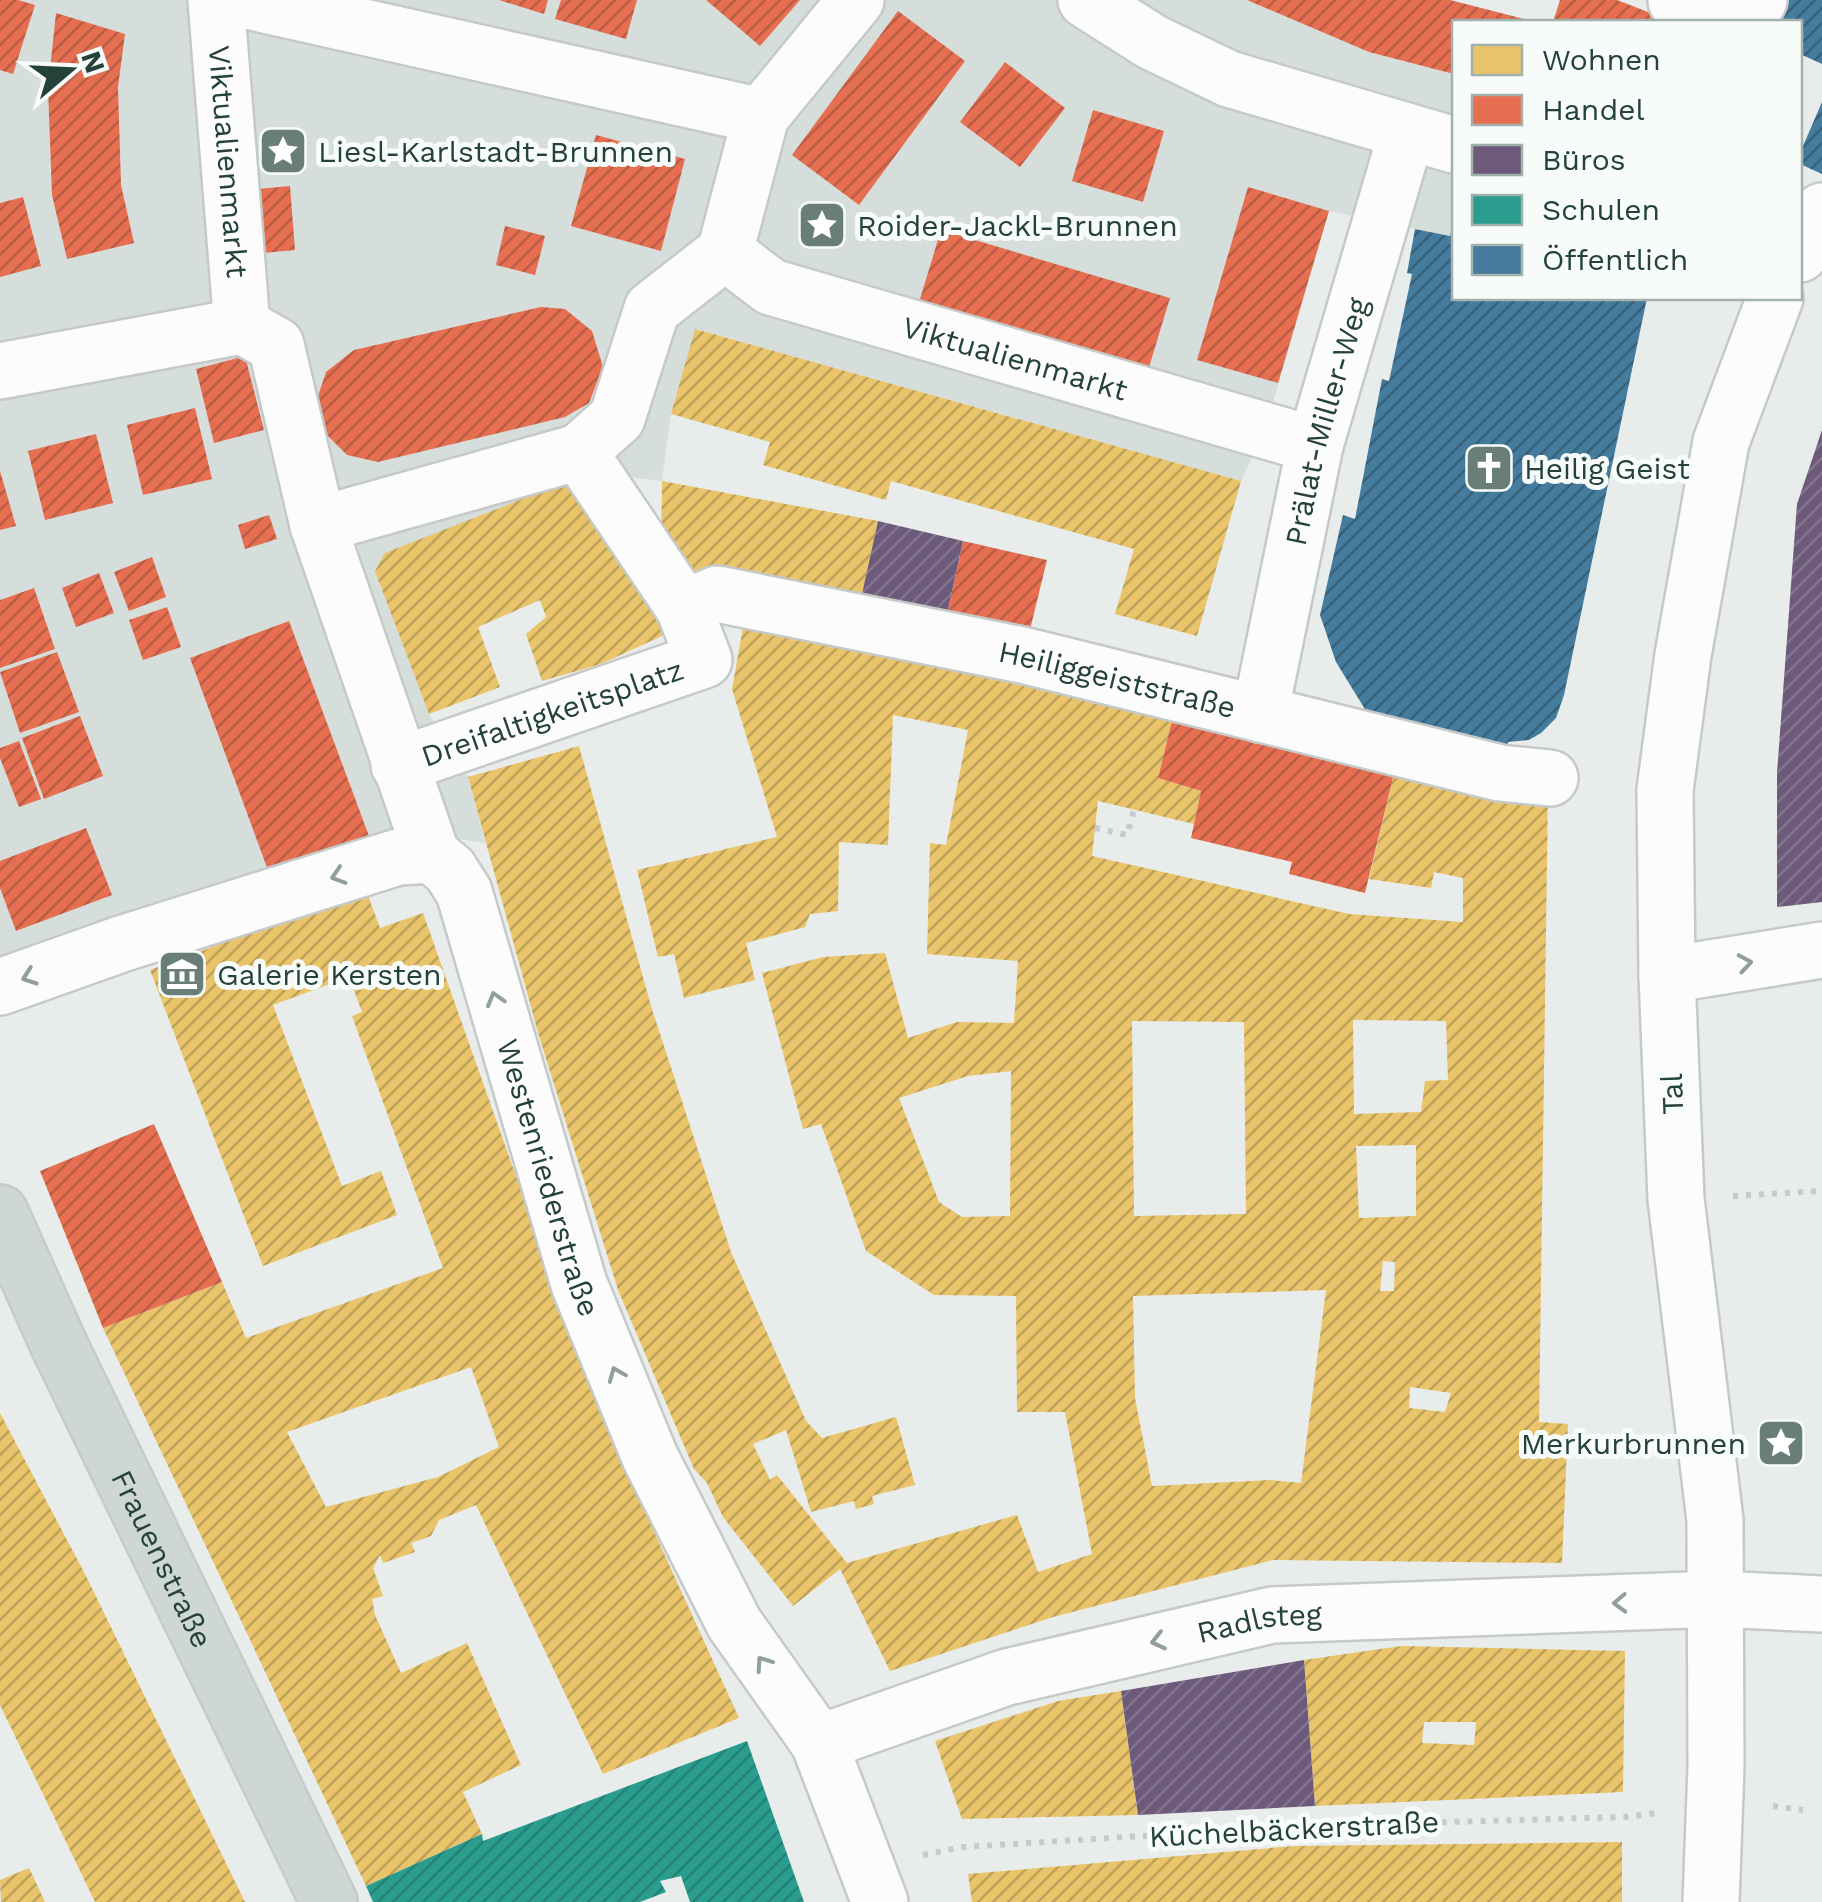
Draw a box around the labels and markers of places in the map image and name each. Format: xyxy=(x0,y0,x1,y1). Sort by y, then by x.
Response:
place icon: Liesl-Karlstadt-Brunnen xyxy=(257,125,309,177)
place label: Liesl-Karlstadt-Brunnen xyxy=(318,134,673,169)
place icon: Roider-Jackl-Brunnen xyxy=(796,199,848,251)
place label: Roider-Jackl-Brunnen xyxy=(857,208,1178,243)
church icon: Heilig Geist xyxy=(1463,442,1515,494)
place label: Heilig Geist xyxy=(1524,451,1690,486)
museum icon: Galerie Kersten xyxy=(156,948,208,1000)
place label: Galerie Kersten xyxy=(217,957,442,992)
place icon: Merkurbrunnen xyxy=(1755,1417,1807,1469)
place label: Merkurbrunnen xyxy=(1521,1426,1746,1461)

